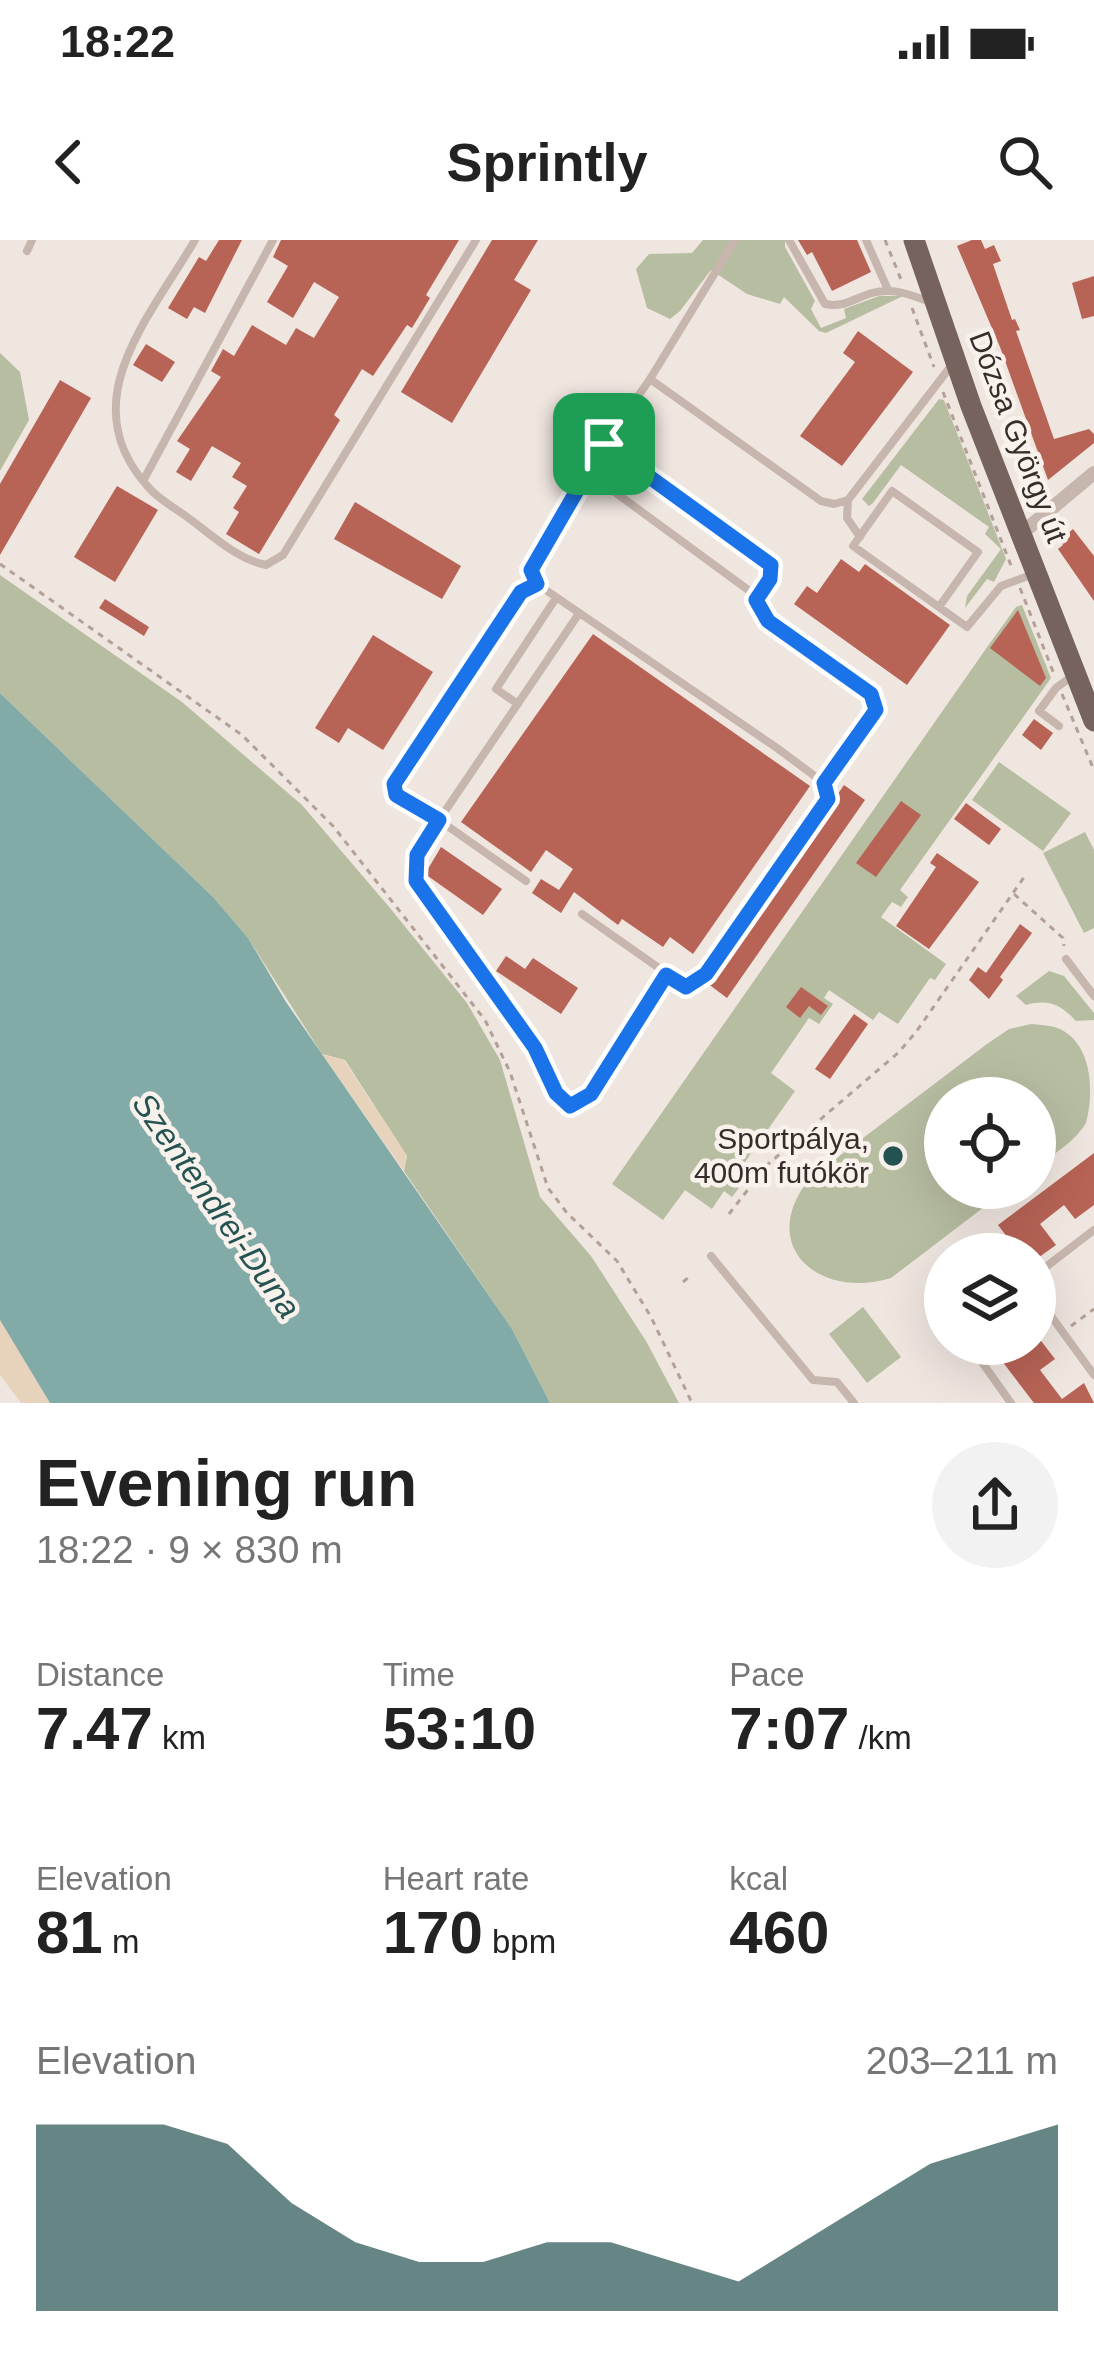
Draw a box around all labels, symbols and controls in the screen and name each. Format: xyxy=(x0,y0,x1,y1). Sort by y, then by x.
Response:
text: 18:22 xyxy=(60,16,175,67)
icon: back xyxy=(36,129,102,195)
icon: search xyxy=(992,129,1058,195)
text: Sprintly xyxy=(446,132,648,192)
street label: Dózsa György út xyxy=(963,327,1074,548)
pin xyxy=(553,393,655,495)
icon: arrive xyxy=(571,411,637,477)
map controls xyxy=(924,1077,1056,1365)
button: locate xyxy=(924,1077,1056,1209)
water label: Szentendrei-Duna xyxy=(125,1086,308,1325)
place label: Sportpálya, 400m futókör xyxy=(694,1122,869,1189)
marker: Sportpálya, 400m futókör xyxy=(880,1143,906,1169)
button: layers xyxy=(924,1233,1056,1365)
button: share xyxy=(932,1442,1058,1568)
text: Evening run xyxy=(36,1446,417,1520)
text: 18:22 · 9 × 830 m xyxy=(36,1528,343,1571)
text: Distance xyxy=(36,1656,164,1693)
text: Time xyxy=(383,1656,455,1693)
text: Pace xyxy=(729,1656,805,1693)
text: 7.47 xyxy=(36,1695,153,1762)
text: 53:10 xyxy=(383,1695,536,1762)
text: 7:07 xyxy=(729,1695,849,1762)
text: km xyxy=(153,1719,206,1756)
text: /km xyxy=(849,1719,912,1756)
text: Elevation xyxy=(36,1860,172,1897)
text: Heart rate xyxy=(383,1860,529,1897)
text: kcal xyxy=(729,1860,788,1897)
text: 81 xyxy=(36,1899,103,1966)
text: 170 xyxy=(383,1899,483,1966)
text: 460 xyxy=(729,1899,829,1966)
text: m xyxy=(103,1923,139,1960)
text: bpm xyxy=(483,1923,556,1960)
text: Elevation xyxy=(36,2039,196,2082)
text: 203–211 m xyxy=(866,2039,1058,2082)

